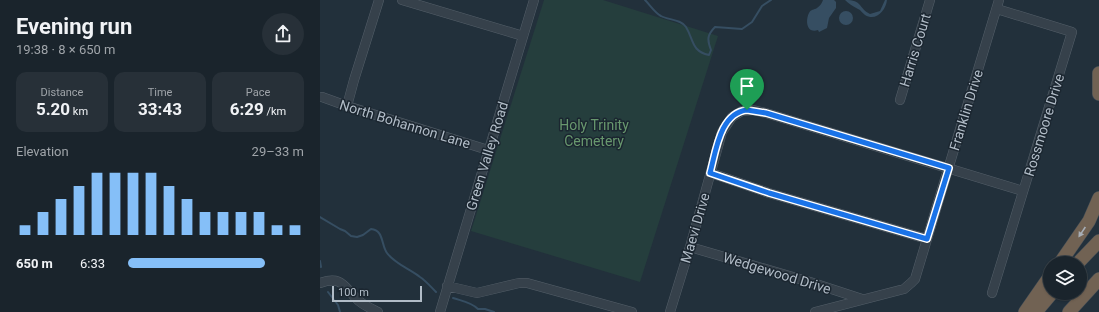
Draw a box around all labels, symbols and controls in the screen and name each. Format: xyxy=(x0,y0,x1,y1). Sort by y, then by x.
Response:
street label: Harris Court xyxy=(896,11,934,89)
button: share xyxy=(262,13,304,55)
text: Evening run xyxy=(16,14,132,39)
text: 19:38 · 8 × 650 m xyxy=(16,42,115,57)
street label: Franklin Drive xyxy=(946,68,986,152)
pin xyxy=(730,69,764,110)
street label: Rossmoore Drive xyxy=(1021,72,1067,178)
icon: arrive xyxy=(736,75,758,97)
text: Distance xyxy=(41,86,83,99)
text: Time xyxy=(148,86,172,99)
text: Pace xyxy=(246,86,270,99)
street label: North Bohannon Lane xyxy=(338,96,472,152)
text: 5.20 xyxy=(36,99,70,119)
text: 33:43 xyxy=(138,99,182,119)
text: 6:29 xyxy=(230,99,264,119)
street label: Green Valley Road xyxy=(463,100,511,212)
text: km xyxy=(70,105,88,118)
text: /km xyxy=(264,105,286,118)
park label: Holy Trinity Cemetery xyxy=(559,117,629,149)
text: Elevation xyxy=(16,144,69,159)
text: 29–33 m xyxy=(252,144,304,159)
street label: Maevi Drive xyxy=(677,191,713,265)
one-way arrow xyxy=(1078,226,1085,238)
street label: Wedgewood Drive xyxy=(721,249,833,297)
text: 650 m xyxy=(16,256,53,271)
text: 6:33 xyxy=(80,256,105,271)
map controls xyxy=(1043,256,1087,300)
button: layers xyxy=(1043,256,1087,300)
scale bar xyxy=(332,284,422,303)
text: 100 m xyxy=(338,286,369,299)

